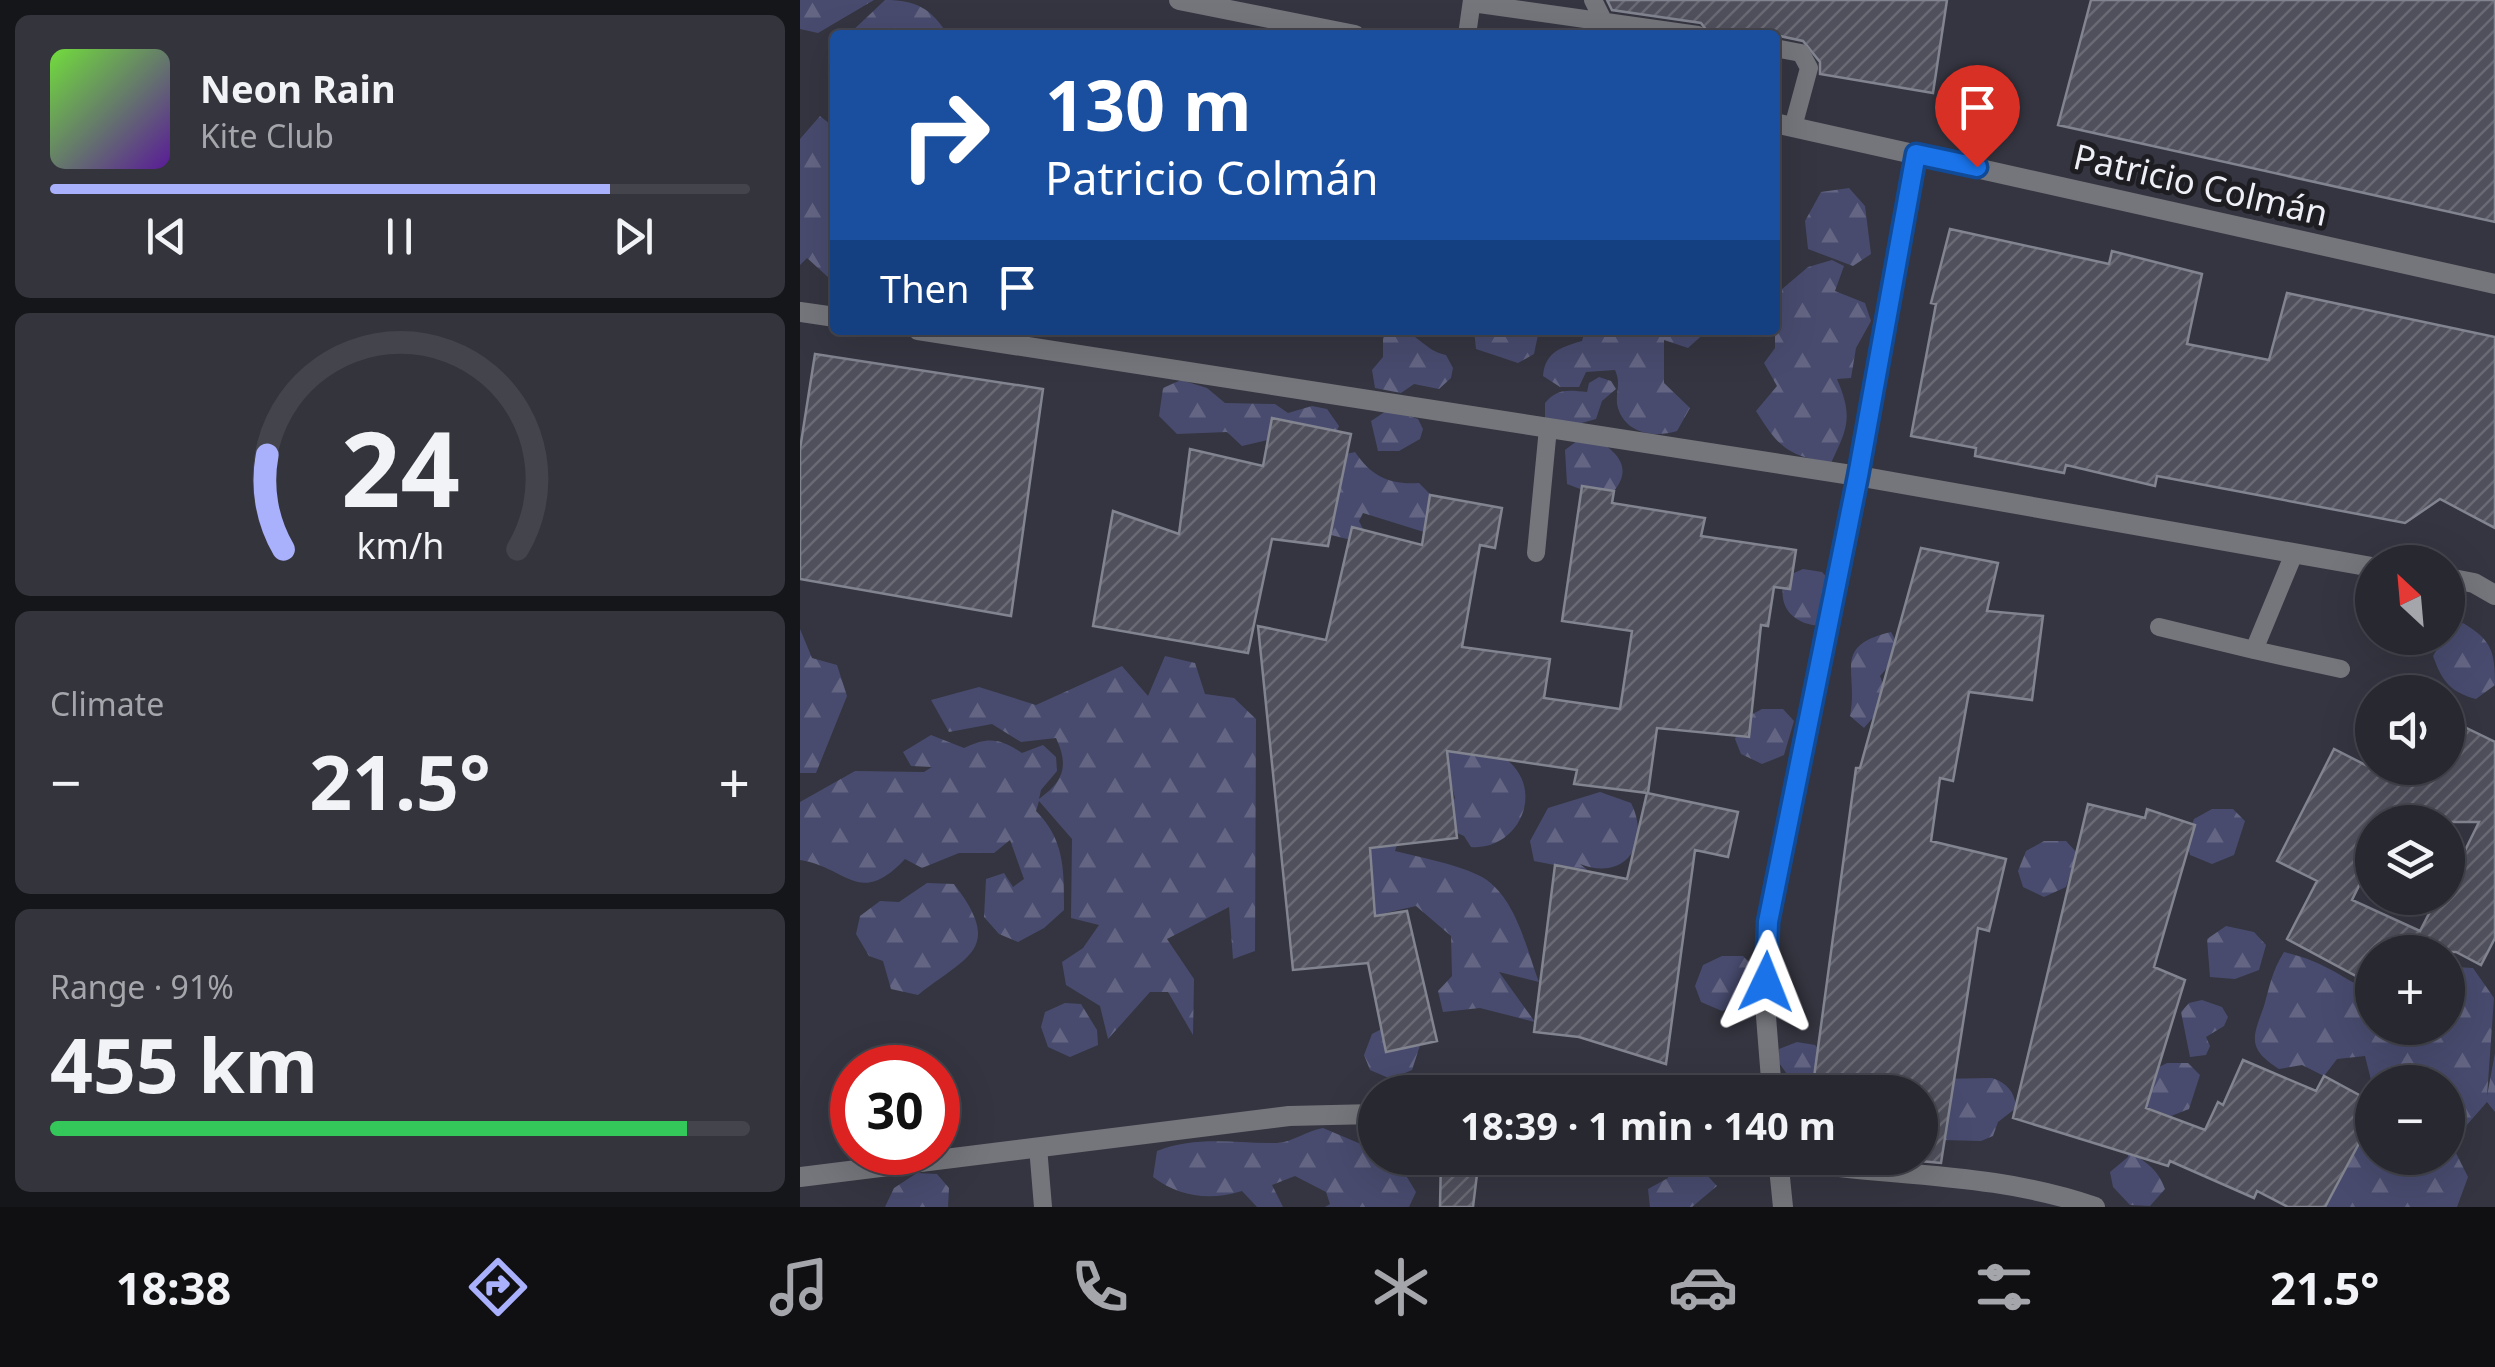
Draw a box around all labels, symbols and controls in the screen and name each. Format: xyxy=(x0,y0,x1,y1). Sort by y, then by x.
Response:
text: 130 m xyxy=(1045,56,1252,152)
text: Neon Rain xyxy=(200,62,396,114)
pin xyxy=(1935,65,2020,168)
icon: right xyxy=(880,70,1010,200)
icon: arrive xyxy=(1950,80,2005,135)
text: Kite Club xyxy=(200,114,334,157)
street label: Patricio Colmán xyxy=(2069,132,2333,236)
text: Patricio Colmán xyxy=(1045,147,1378,208)
icon: previous xyxy=(139,209,194,264)
icon: pause xyxy=(372,209,427,264)
icon: next xyxy=(606,209,661,264)
icon: arrive xyxy=(990,260,1045,315)
text: Then xyxy=(880,262,970,314)
text: 24 xyxy=(341,396,459,537)
text: km/h xyxy=(356,521,444,569)
north arrow xyxy=(2355,545,2465,655)
map controls xyxy=(2355,545,2465,1175)
button: sound xyxy=(2355,675,2465,785)
text: Climate xyxy=(50,682,164,725)
text: 21.5° xyxy=(309,730,491,832)
text: − xyxy=(50,744,81,819)
text: + xyxy=(719,744,750,819)
button: layers xyxy=(2355,805,2465,915)
position arrow xyxy=(1714,930,1818,1034)
button: + xyxy=(2355,935,2465,1045)
text: Range · 91% xyxy=(50,965,234,1008)
text: 455 km xyxy=(50,1013,318,1115)
speed limit sign: 30 xyxy=(830,1045,960,1175)
button: − xyxy=(2355,1065,2465,1175)
text: 18:39 · 1 min · 140 m xyxy=(1460,1099,1836,1151)
icon: directions xyxy=(463,1252,533,1322)
icon: music xyxy=(764,1252,834,1322)
icon: phone xyxy=(1065,1252,1135,1322)
icon: climate xyxy=(1366,1252,1436,1322)
icon: car xyxy=(1668,1252,1738,1322)
icon: filters xyxy=(1969,1252,2039,1322)
text: 18:38 xyxy=(116,1257,231,1318)
text: 21.5° xyxy=(2270,1257,2379,1318)

